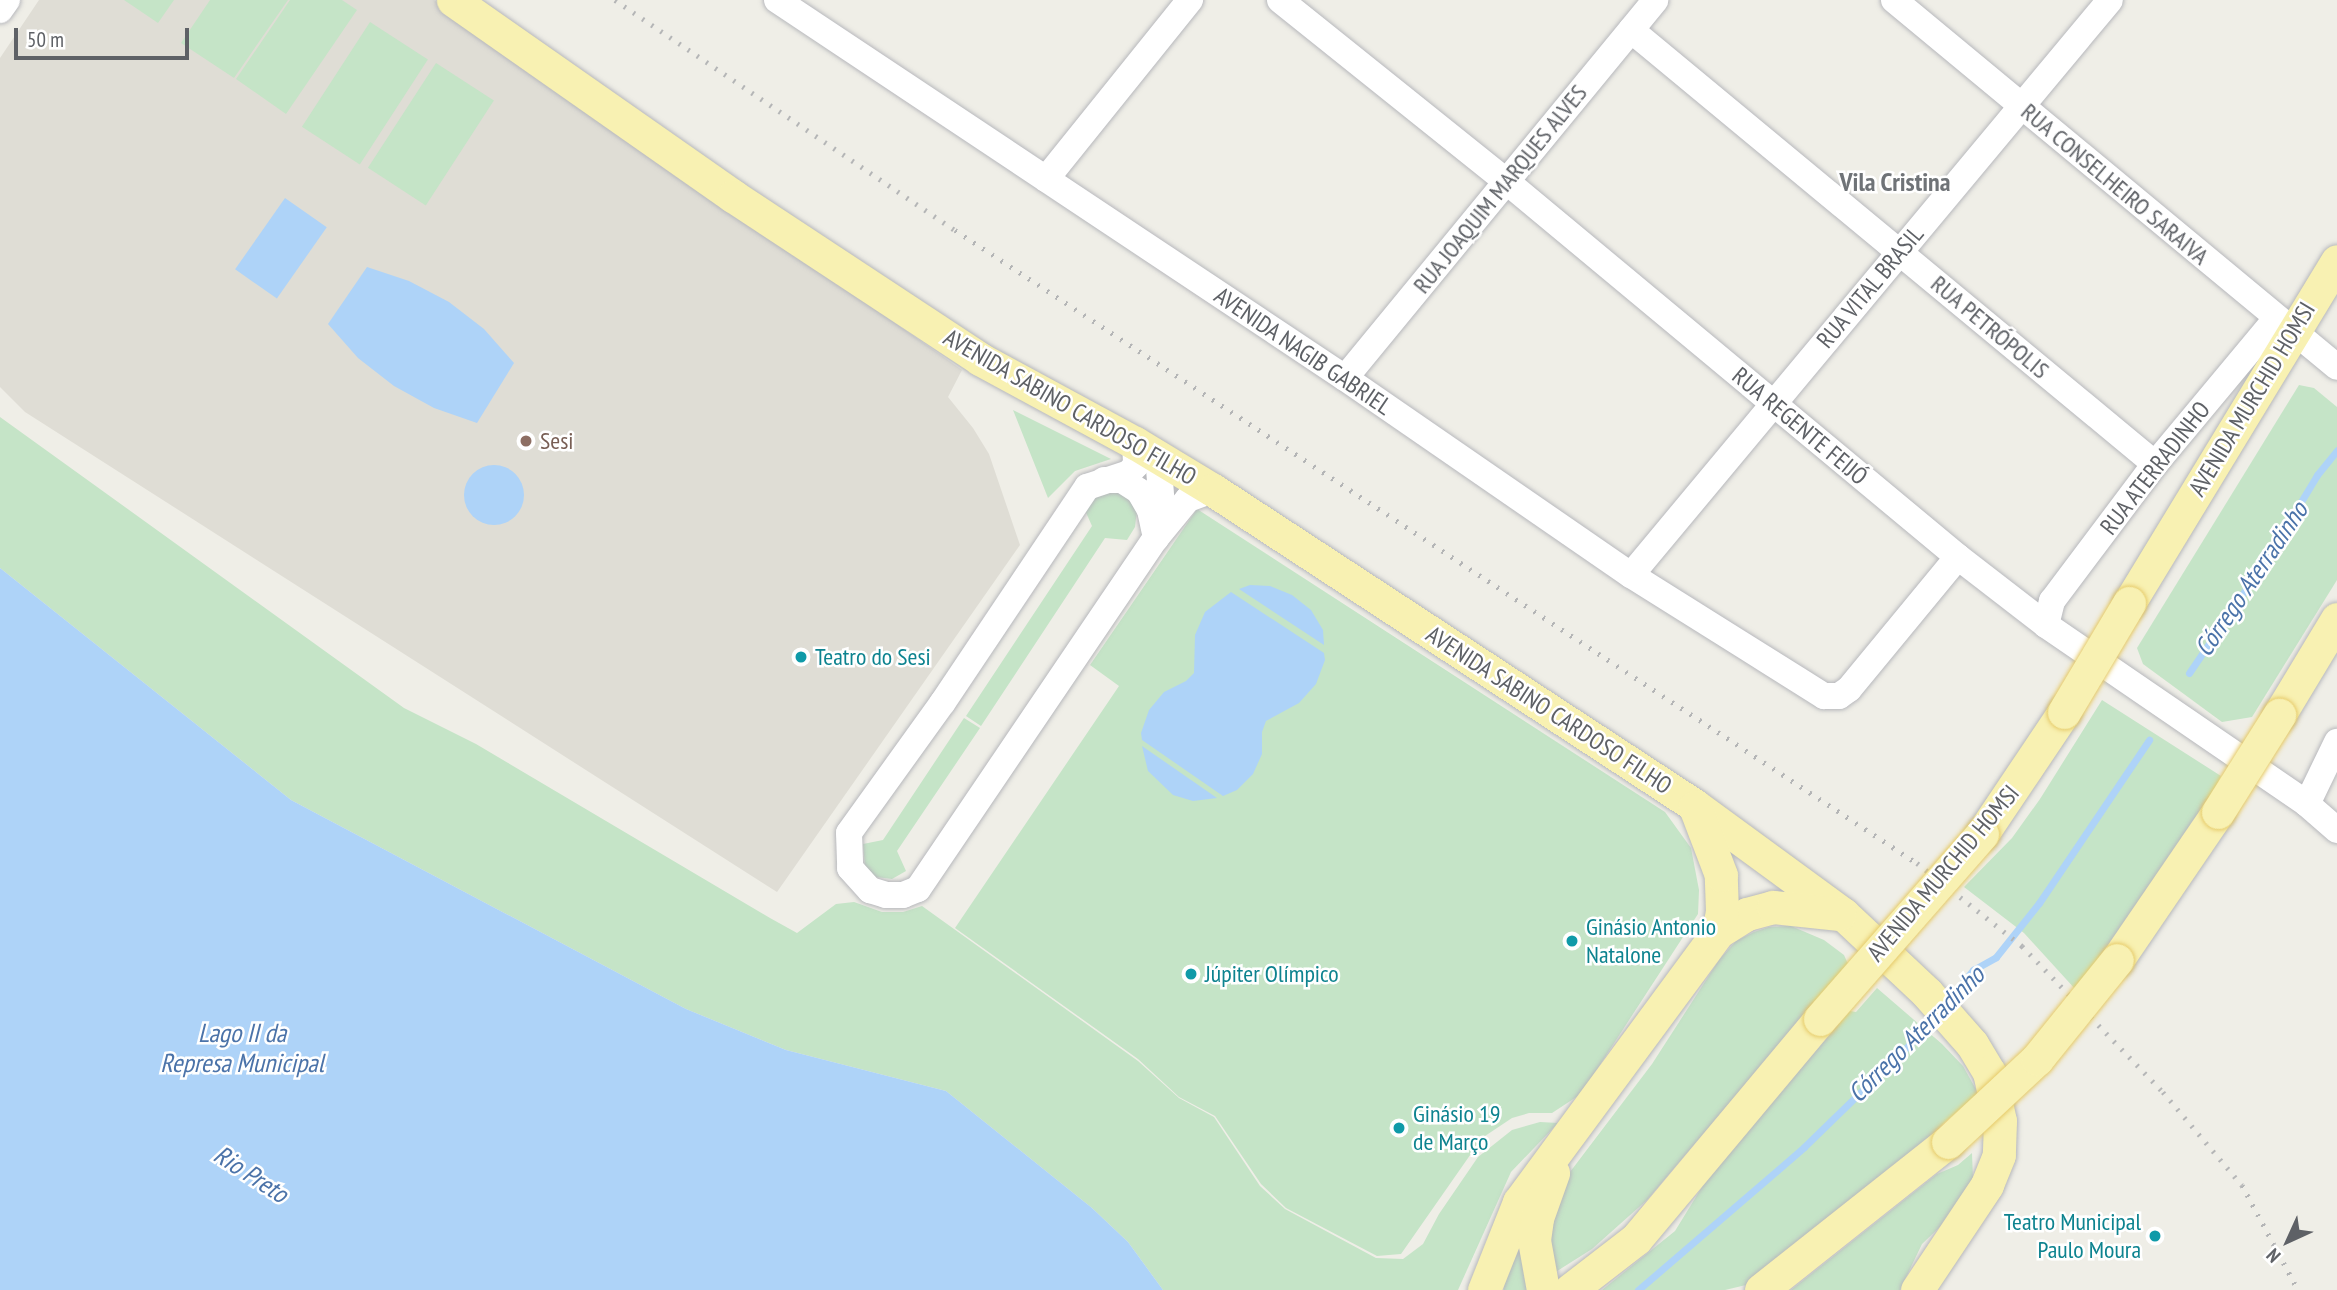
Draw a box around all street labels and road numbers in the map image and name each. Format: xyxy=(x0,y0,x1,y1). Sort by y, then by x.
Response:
street label: RUA JOAQUIM MARQUES ALVES xyxy=(1407,78,1593,300)
street label: RUA CONSELHEIRO SARAIVA xyxy=(2015,97,2215,271)
street label: RUA VITAL BRASIL xyxy=(1810,219,1930,355)
street label: RUA PETRÓPOLIS xyxy=(1925,269,2055,385)
street label: AVENIDA NAGIB GABRIEL xyxy=(1209,281,1397,421)
street label: AVENIDA MURCHID HOMSI xyxy=(2183,297,2321,501)
street label: AVENIDA SABINO CARDOSO FILHO xyxy=(938,323,1202,491)
street label: RUA REGENTE FEIJÓ xyxy=(1726,361,1874,491)
street label: RUA ATERRADINHO xyxy=(2094,395,2216,541)
street label: AVENIDA SABINO CARDOSO FILHO xyxy=(1421,620,1677,800)
street label: AVENIDA MURCHID HOMSI xyxy=(1861,779,2025,967)

